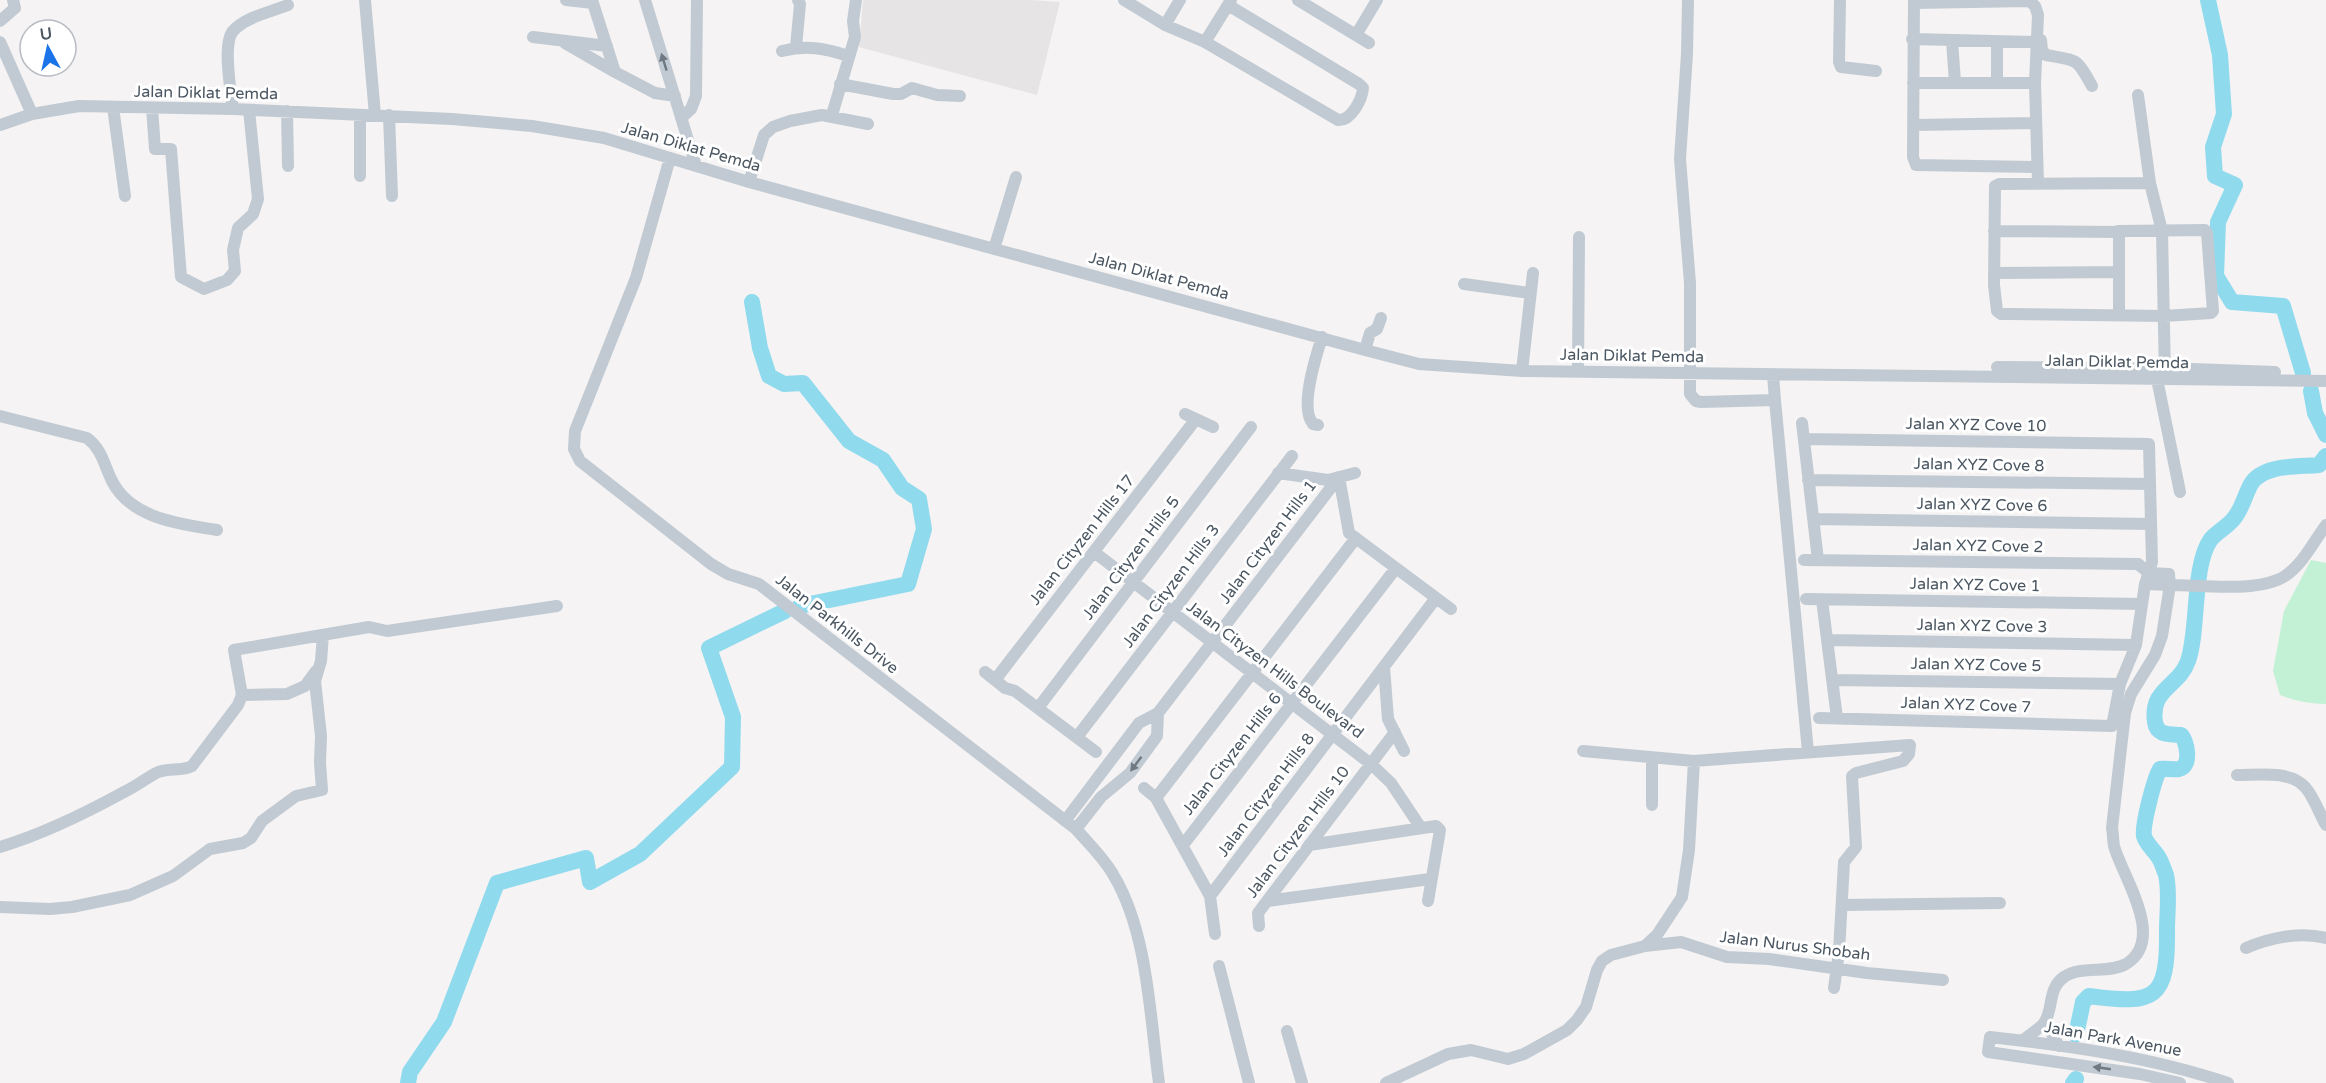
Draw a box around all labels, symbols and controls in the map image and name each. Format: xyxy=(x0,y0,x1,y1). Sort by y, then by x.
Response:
north arrow xyxy=(18,18,78,78)
text: U xyxy=(39,23,53,45)
one-way arrow xyxy=(659,53,668,71)
street label: Jalan Diklat Pemda xyxy=(134,82,278,104)
street label: Jalan Diklat Pemda xyxy=(619,117,763,177)
street label: Jalan Diklat Pemda xyxy=(1087,248,1231,304)
street label: Jalan Diklat Pemda xyxy=(1560,345,1704,367)
street label: Jalan Diklat Pemda xyxy=(2045,351,2189,373)
street label: Jalan XYZ Cove 10 xyxy=(1905,414,2047,436)
street label: Jalan XYZ Cove 8 xyxy=(1913,454,2045,476)
street label: Jalan Cityzen Hills 17 xyxy=(1025,471,1139,609)
street label: Jalan Cityzen Hills 1 xyxy=(1215,476,1321,608)
street label: Jalan Cityzen Hills 5 xyxy=(1078,492,1184,624)
street label: Jalan XYZ Cove 6 xyxy=(1916,494,2048,516)
street label: Jalan Cityzen Hills 3 xyxy=(1118,520,1224,652)
street label: Jalan XYZ Cove 2 xyxy=(1912,535,2044,557)
street label: Jalan Parkhills Drive xyxy=(772,570,902,678)
street label: Jalan XYZ Cove 1 xyxy=(1909,574,2041,596)
street label: Jalan Cityzen Hills Boulevard xyxy=(1183,597,1367,743)
street label: Jalan XYZ Cove 3 xyxy=(1916,615,2048,637)
street label: Jalan XYZ Cove 5 xyxy=(1910,654,2042,676)
street label: Jalan Cityzen Hills 6 xyxy=(1178,689,1286,819)
street label: Jalan XYZ Cove 7 xyxy=(1900,693,2032,717)
street label: Jalan Cityzen Hills 8 xyxy=(1213,729,1319,861)
one-way arrow xyxy=(1130,756,1142,772)
street label: Jalan Cityzen Hills 10 xyxy=(1242,762,1354,902)
street label: Jalan Nurus Shobah xyxy=(1719,927,1871,965)
street label: Jalan Park Avenue xyxy=(2043,1017,2183,1061)
one-way arrow xyxy=(2092,1064,2111,1073)

